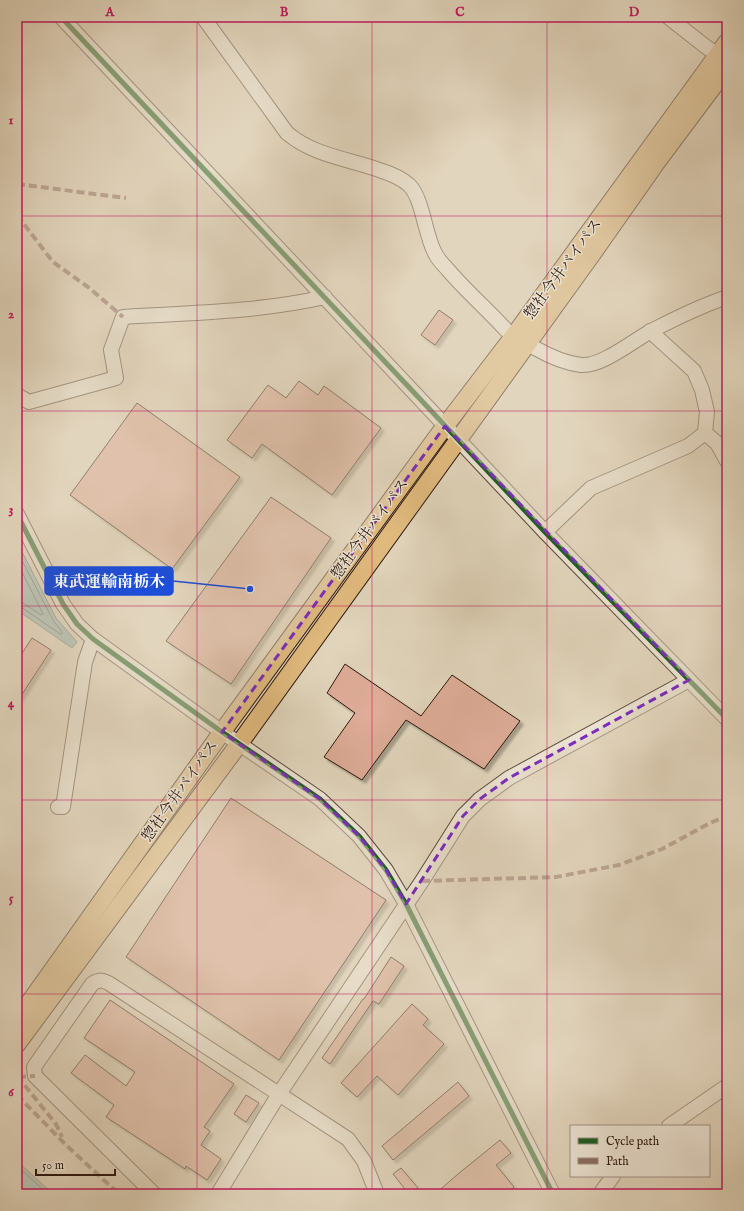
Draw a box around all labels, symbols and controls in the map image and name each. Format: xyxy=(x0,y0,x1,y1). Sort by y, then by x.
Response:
text: A xyxy=(105,4,116,21)
text: B xyxy=(280,4,289,21)
text: C xyxy=(455,4,465,21)
text: D xyxy=(629,4,640,21)
text: 1 xyxy=(9,112,14,129)
street label: 惣社今井バイパス xyxy=(520,215,606,323)
text: 2 xyxy=(8,306,14,323)
street label: 惣社今井バイパス xyxy=(327,475,413,583)
text: 3 xyxy=(9,501,14,518)
callout: 東武運輸南栃木 xyxy=(45,567,173,595)
text: 東武運輸南栃木 xyxy=(53,573,165,593)
text: 4 xyxy=(8,695,15,712)
street label: 惣社今井バイパス xyxy=(138,737,222,845)
text: 5 xyxy=(9,890,14,907)
text: 6 xyxy=(8,1084,14,1101)
legend xyxy=(570,1125,710,1177)
text: Cycle path xyxy=(606,1134,660,1150)
scale bar xyxy=(36,1151,115,1177)
text: Path xyxy=(606,1154,629,1169)
text: 50 m xyxy=(42,1158,64,1173)

